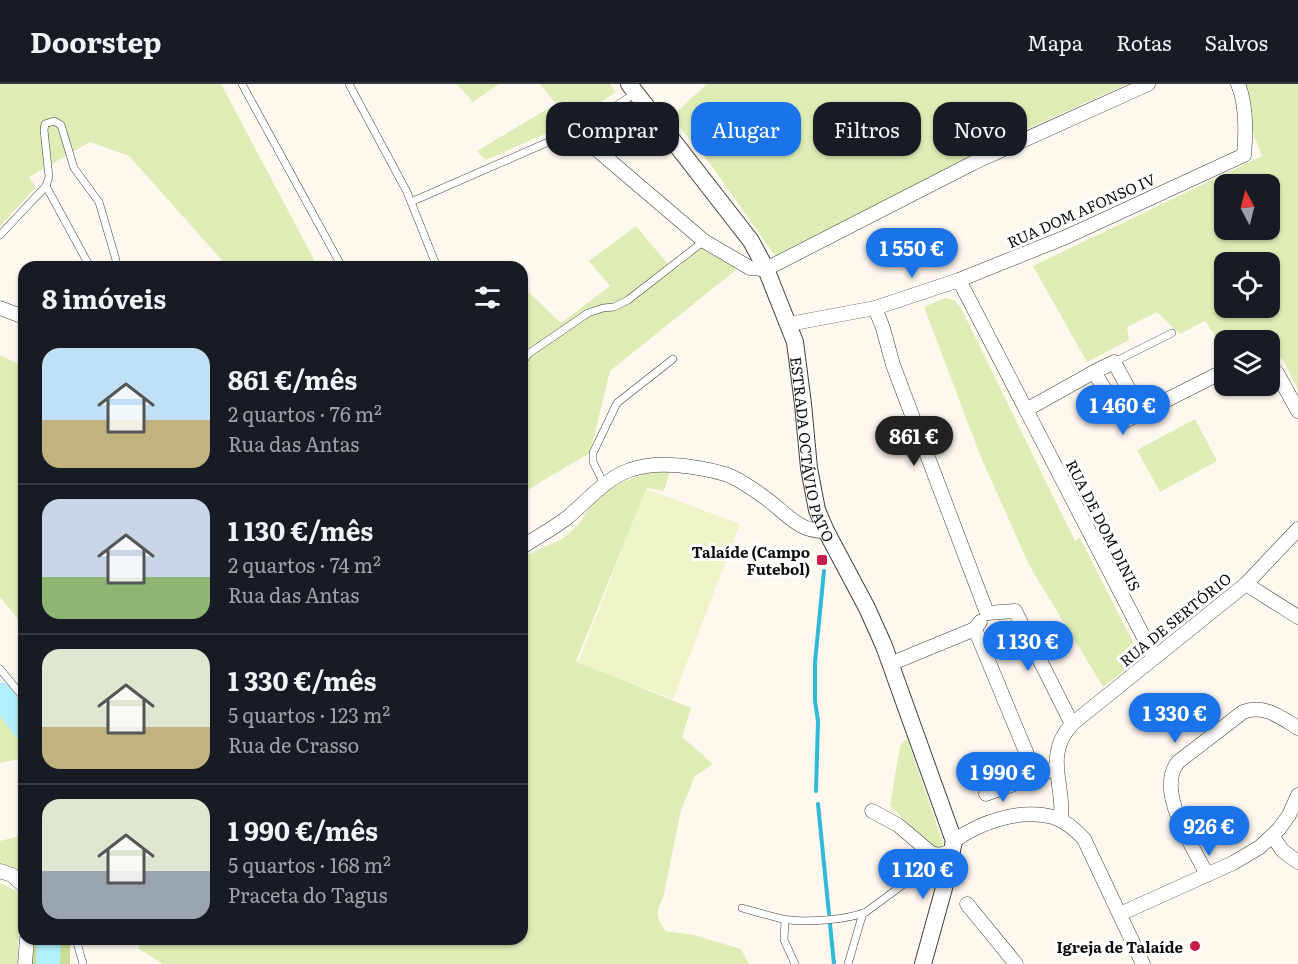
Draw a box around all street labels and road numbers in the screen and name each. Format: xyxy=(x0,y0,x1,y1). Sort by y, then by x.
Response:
street label: RUA DOM AFONSO IV xyxy=(1003,167,1159,253)
street label: ESTRADA OCTÁVIO PATO xyxy=(785,355,841,546)
street label: RUA DE DOM DINIS xyxy=(1061,455,1147,595)
street label: RUA DE SERTÓRIO xyxy=(1114,567,1236,671)

